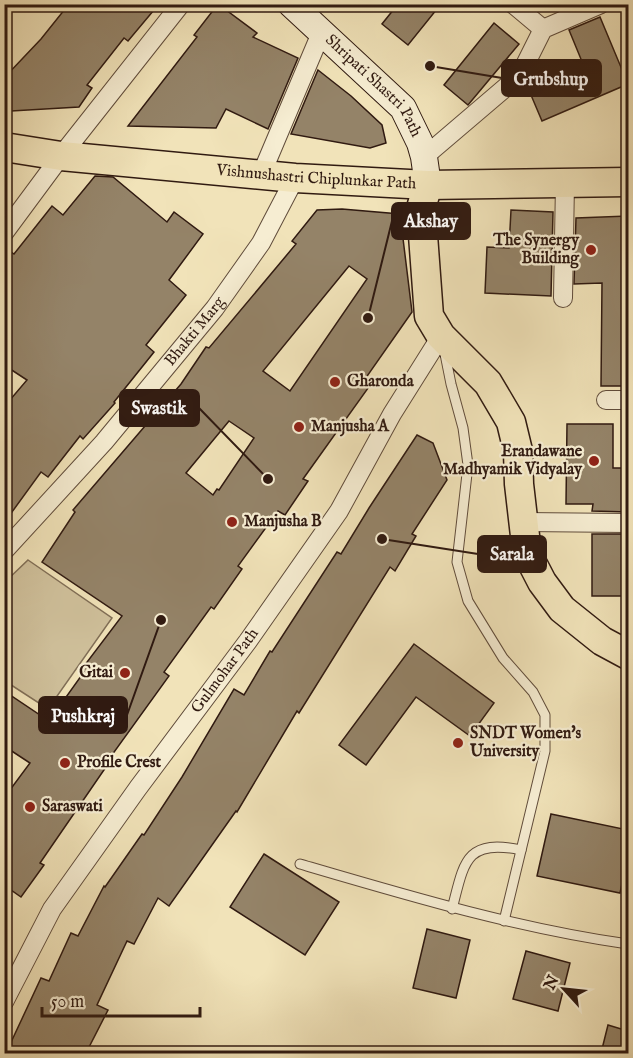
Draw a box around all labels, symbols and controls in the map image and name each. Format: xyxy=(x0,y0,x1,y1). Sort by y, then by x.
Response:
street label: Shripati Shastri Path xyxy=(321,31,426,141)
callout: Grubshup xyxy=(502,60,601,96)
text: Grubshup xyxy=(514,69,589,92)
street label: Vishnushastri Chiplunkar Path xyxy=(214,161,417,194)
callout: Akshay xyxy=(392,203,470,239)
text: Akshay xyxy=(403,211,459,234)
place label: The Synergy Building xyxy=(492,231,580,269)
marker: The Synergy Building xyxy=(584,243,598,257)
street label: Bhakti Marg xyxy=(161,293,230,371)
place label: Gharonda xyxy=(347,372,415,392)
marker: Gharonda xyxy=(328,375,342,389)
callout: Swastik xyxy=(120,390,199,426)
text: Swastik xyxy=(131,398,188,421)
place label: Manjusha A xyxy=(311,417,390,437)
marker: Manjusha A xyxy=(292,420,306,434)
place label: Erandawane Madhyamik Vidyalay xyxy=(443,442,583,480)
marker: Erandawane Madhyamik Vidyalay xyxy=(587,454,601,468)
place label: Manjusha B xyxy=(244,512,322,532)
marker: Manjusha B xyxy=(225,515,239,529)
callout: Sarala xyxy=(478,536,546,572)
text: Sarala xyxy=(490,544,535,567)
street label: Gulmohar Path xyxy=(187,624,264,718)
place label: Gitai xyxy=(79,663,114,683)
marker: Gitai xyxy=(118,666,132,680)
callout: Pushkraj xyxy=(39,697,127,733)
text: Pushkraj xyxy=(51,706,115,729)
place label: SNDT Women's University xyxy=(469,724,582,762)
marker: SNDT Women's University xyxy=(451,736,465,750)
place label: Profile Crest xyxy=(77,753,161,773)
marker: Profile Crest xyxy=(58,756,72,770)
place label: Saraswati xyxy=(42,797,103,817)
marker: Saraswati xyxy=(23,800,37,814)
north arrow xyxy=(534,959,594,1019)
text: N xyxy=(540,972,565,995)
scale bar xyxy=(42,980,200,1018)
text: 50 m xyxy=(51,991,84,1014)

